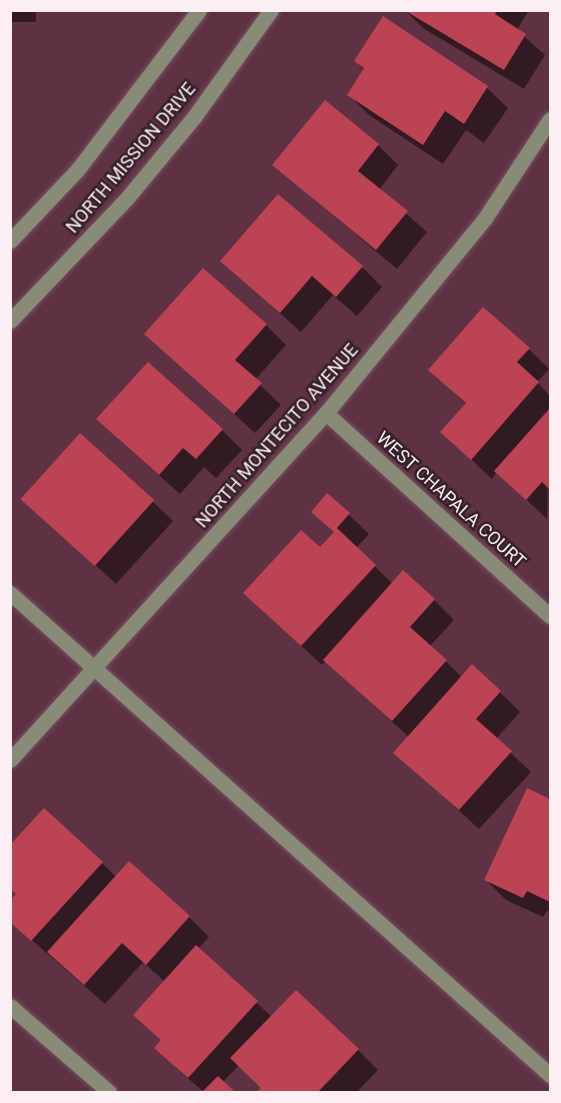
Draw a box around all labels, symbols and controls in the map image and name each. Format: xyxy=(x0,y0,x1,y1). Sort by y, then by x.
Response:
street label: NORTH MISSION DRIVE xyxy=(62,78,200,238)
street label: NORTH MONTECITO AVENUE xyxy=(191,340,363,532)
street label: WEST CHAPALA COURT xyxy=(372,427,530,573)

